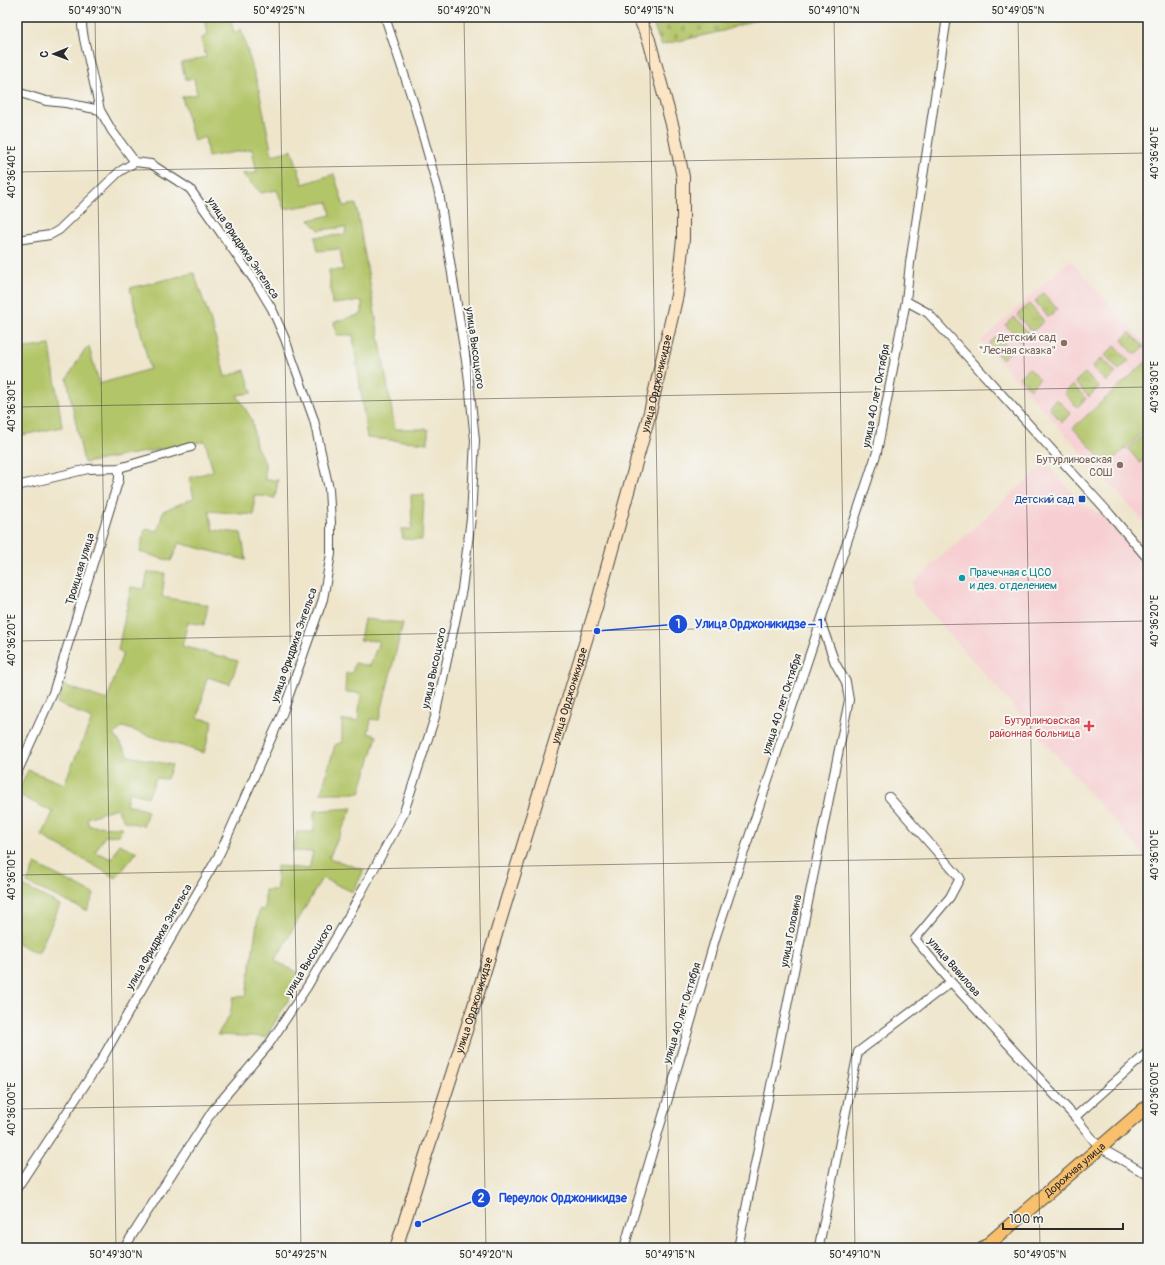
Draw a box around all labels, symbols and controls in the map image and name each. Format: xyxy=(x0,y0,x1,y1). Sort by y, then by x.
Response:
text: 50°49'30"N xyxy=(69,5,122,17)
text: 50°49'25"N xyxy=(253,5,305,17)
text: 50°49'20"N xyxy=(438,5,491,17)
text: 50°49'15"N xyxy=(624,5,674,17)
text: 50°49'10"N xyxy=(808,5,860,17)
text: 50°49'05"N xyxy=(992,5,1045,17)
north arrow xyxy=(34,34,74,74)
text: С xyxy=(38,50,51,58)
text: 40°36'40"E xyxy=(1149,127,1161,179)
text: 40°36'40"E xyxy=(6,146,18,198)
street label: улица Фридриха Энгельса xyxy=(204,194,282,301)
street label: улица Высоцкого xyxy=(463,305,487,390)
place label: Детский сад "Лесная сказка" xyxy=(979,331,1056,357)
street label: улица Орджоникидзе xyxy=(638,333,674,435)
marker: Детский сад "Лесная сказка" xyxy=(1059,338,1069,348)
street label: улица 40 лет Октября xyxy=(859,343,892,450)
text: 40°36'30"E xyxy=(1149,361,1161,413)
text: 40°36'30"E xyxy=(6,380,18,432)
place label: Бутурлиновская СОШ xyxy=(1036,453,1112,479)
marker: Бутурлиновская СОШ xyxy=(1115,460,1125,470)
place label: Детский сад xyxy=(1014,493,1074,506)
marker: Детский сад xyxy=(1077,494,1087,504)
street label: Троицкая улица xyxy=(63,531,97,607)
place label: Прачечная с ЦСО и дез. отделением xyxy=(970,566,1057,592)
marker: Прачечная с ЦСО и дез. отделением xyxy=(957,573,967,583)
street label: улица Фридриха Энгельса xyxy=(268,586,320,705)
text: 40°36'20"E xyxy=(1149,595,1161,647)
callout: Улица Орджоникидзе – 1 xyxy=(668,612,831,636)
text: 40°36'20"E xyxy=(6,614,18,666)
text: 1 xyxy=(676,617,680,632)
text: Улица Орджоникидзе – 1 xyxy=(695,617,823,632)
street label: улица Высоцкого xyxy=(419,626,449,711)
street label: улица Орджоникидзе xyxy=(548,645,590,746)
street label: улица 40 лет Октября xyxy=(759,652,804,757)
place label: Бутурлиновская районная больница xyxy=(989,714,1080,740)
marker: Бутурлиновская районная больница xyxy=(1083,720,1095,732)
text: 40°36'10"E xyxy=(1149,830,1161,880)
text: 40°36'10"E xyxy=(6,850,18,900)
street label: улица Фридриха Энгельса xyxy=(123,882,195,993)
street label: улица Головина xyxy=(777,894,804,969)
street label: улица Высоцкого xyxy=(282,921,336,1000)
street label: улица Вавилова xyxy=(924,934,983,999)
street label: улица Орджоникидзе xyxy=(452,955,495,1056)
street label: улица 40 лет Октября xyxy=(660,961,704,1066)
text: 40°36'00"E xyxy=(1149,1062,1161,1116)
text: 40°36'00"E xyxy=(6,1082,18,1136)
street label: Дорожная улица xyxy=(1041,1140,1108,1200)
callout: Переулок Орджоникидзе xyxy=(471,1186,635,1210)
text: 2 xyxy=(478,1191,485,1206)
text: Переулок Орджоникидзе xyxy=(499,1191,628,1206)
scale bar xyxy=(1003,1205,1123,1231)
text: 100 m xyxy=(1009,1212,1044,1227)
text: 50°49'30"N xyxy=(90,1249,143,1261)
text: 50°49'25"N xyxy=(275,1249,327,1261)
text: 50°49'20"N xyxy=(460,1249,513,1261)
text: 50°49'15"N xyxy=(645,1249,695,1261)
text: 50°49'10"N xyxy=(829,1249,881,1261)
text: 50°49'05"N xyxy=(1014,1249,1067,1261)

